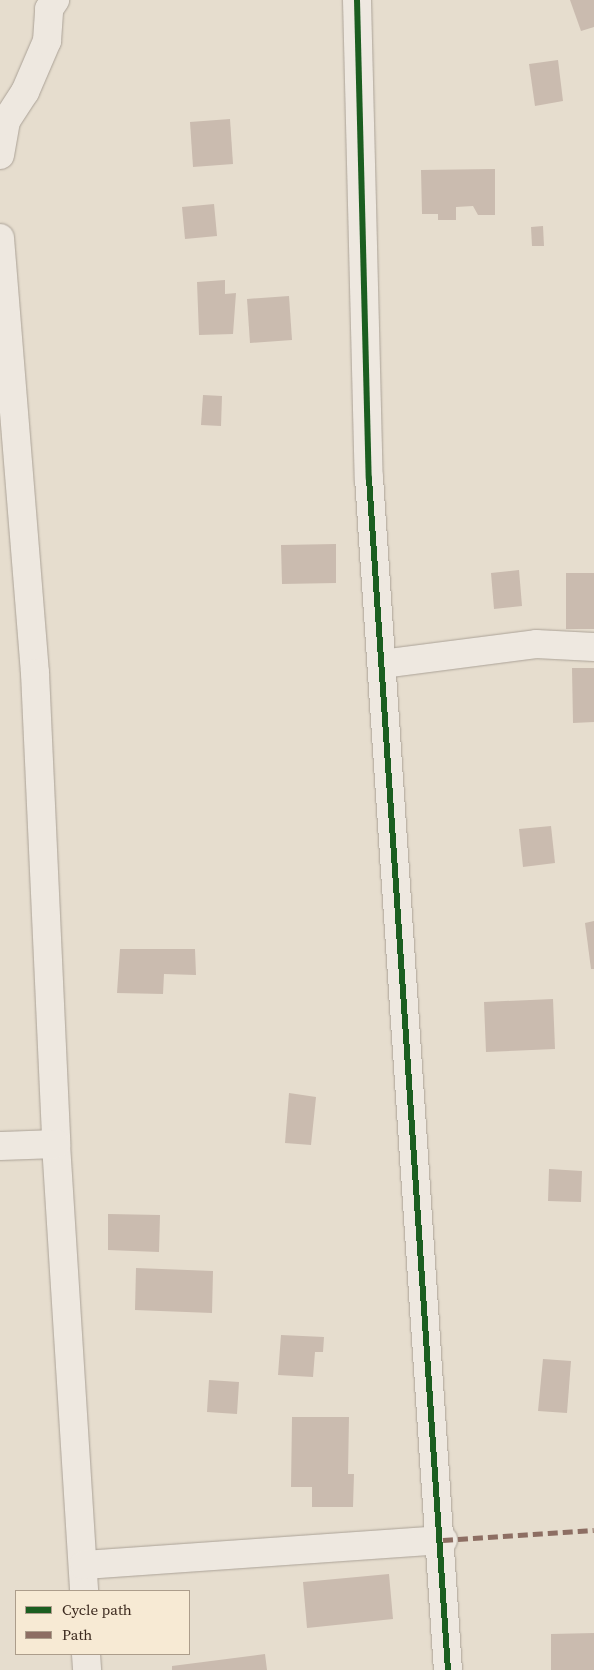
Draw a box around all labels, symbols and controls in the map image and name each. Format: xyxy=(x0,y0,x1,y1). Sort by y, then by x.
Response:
legend xyxy=(15,1590,190,1655)
text: Cycle path xyxy=(62,1599,132,1620)
text: Path xyxy=(62,1624,92,1645)

